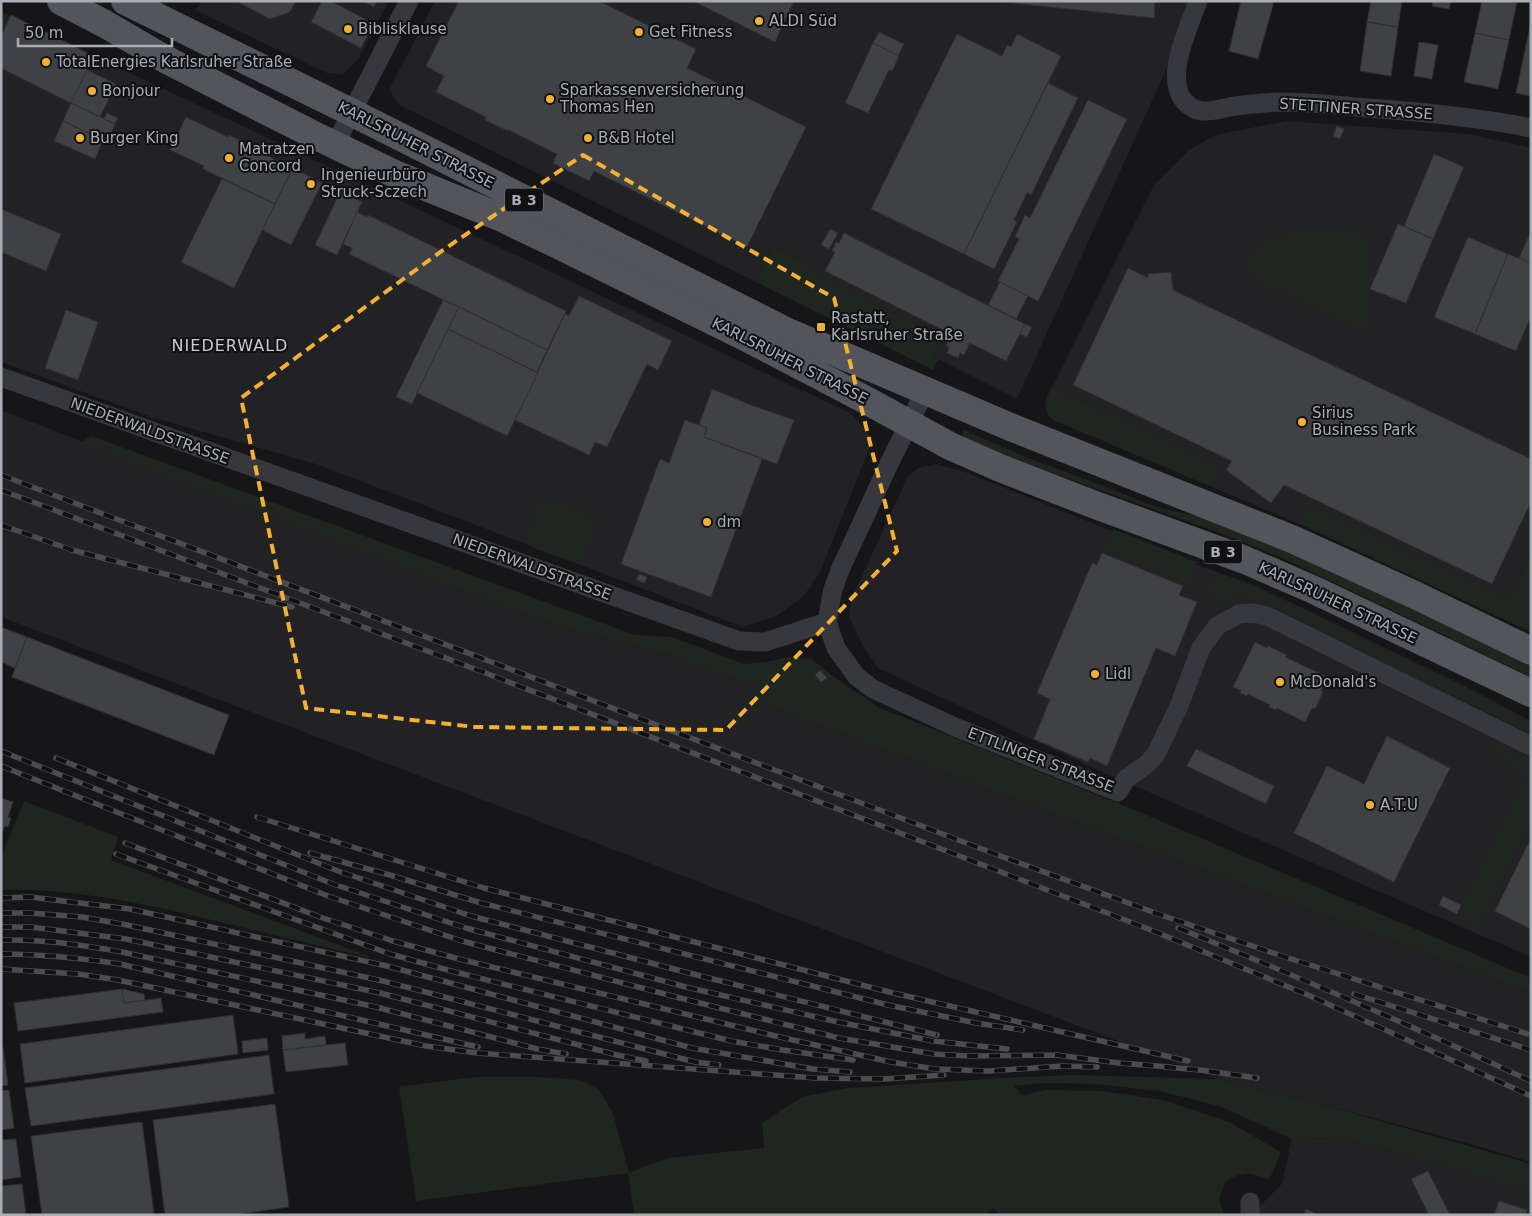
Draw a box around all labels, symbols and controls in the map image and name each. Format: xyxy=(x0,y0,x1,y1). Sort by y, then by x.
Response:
place label: ALDI Süd xyxy=(769,12,837,30)
scale bar xyxy=(18,15,171,47)
marker: ALDI Süd xyxy=(753,15,765,27)
place label: Biblisklause xyxy=(358,20,447,38)
marker: Biblisklause xyxy=(342,23,354,35)
place label: Get Fitness xyxy=(649,23,733,41)
text: 50 m xyxy=(25,24,63,42)
marker: Get Fitness xyxy=(633,26,645,38)
place label: TotalEnergies Karlsruher Straße xyxy=(55,53,292,71)
marker: TotalEnergies Karlsruher Straße xyxy=(40,56,52,68)
place label: Sparkassenversicherung Thomas Hen xyxy=(559,81,744,116)
place label: Bonjour xyxy=(102,82,161,100)
marker: Bonjour xyxy=(86,85,98,97)
marker: Sparkassenversicherung Thomas Hen xyxy=(544,93,556,105)
street label: STETTINER STRASSE xyxy=(1279,95,1433,123)
street label: KARLSRUHER STRASSE xyxy=(335,98,497,192)
place label: Burger King xyxy=(90,129,178,147)
place label: B&B Hotel xyxy=(598,129,675,147)
marker: Burger King xyxy=(74,132,86,144)
marker: B&B Hotel xyxy=(582,132,594,144)
place label: Matratzen Concord xyxy=(239,140,315,175)
marker: Matratzen Concord xyxy=(223,152,235,164)
place label: Ingenieurbüro Struck-Sczech xyxy=(321,166,427,201)
marker: Ingenieurbüro Struck-Sczech xyxy=(305,178,317,190)
road number: B 3 xyxy=(505,188,543,212)
place label: Rastatt, Karlsruher Straße xyxy=(831,309,963,344)
street label: KARLSRUHER STRASSE xyxy=(709,314,871,408)
marker: Rastatt, Karlsruher Straße xyxy=(815,321,827,333)
district label: NIEDERWALD xyxy=(172,336,288,355)
street label: NIEDERWALDSTRASSE xyxy=(68,394,232,468)
place label: Sirius Business Park xyxy=(1312,404,1416,439)
marker: Sirius Business Park xyxy=(1296,416,1308,428)
place label: dm xyxy=(717,513,741,531)
marker: dm xyxy=(701,516,713,528)
street label: NIEDERWALDSTRASSE xyxy=(450,530,614,604)
road number: B 3 xyxy=(1204,540,1242,564)
street label: KARLSRUHER STRASSE xyxy=(1256,558,1420,648)
place label: Lidl xyxy=(1105,665,1131,683)
marker: Lidl xyxy=(1089,668,1101,680)
place label: McDonald's xyxy=(1290,673,1376,691)
marker: McDonald's xyxy=(1274,676,1286,688)
street label: ETTLINGER STRASSE xyxy=(965,724,1117,796)
place label: A.T.U xyxy=(1380,796,1418,814)
marker: A.T.U xyxy=(1364,799,1376,811)

